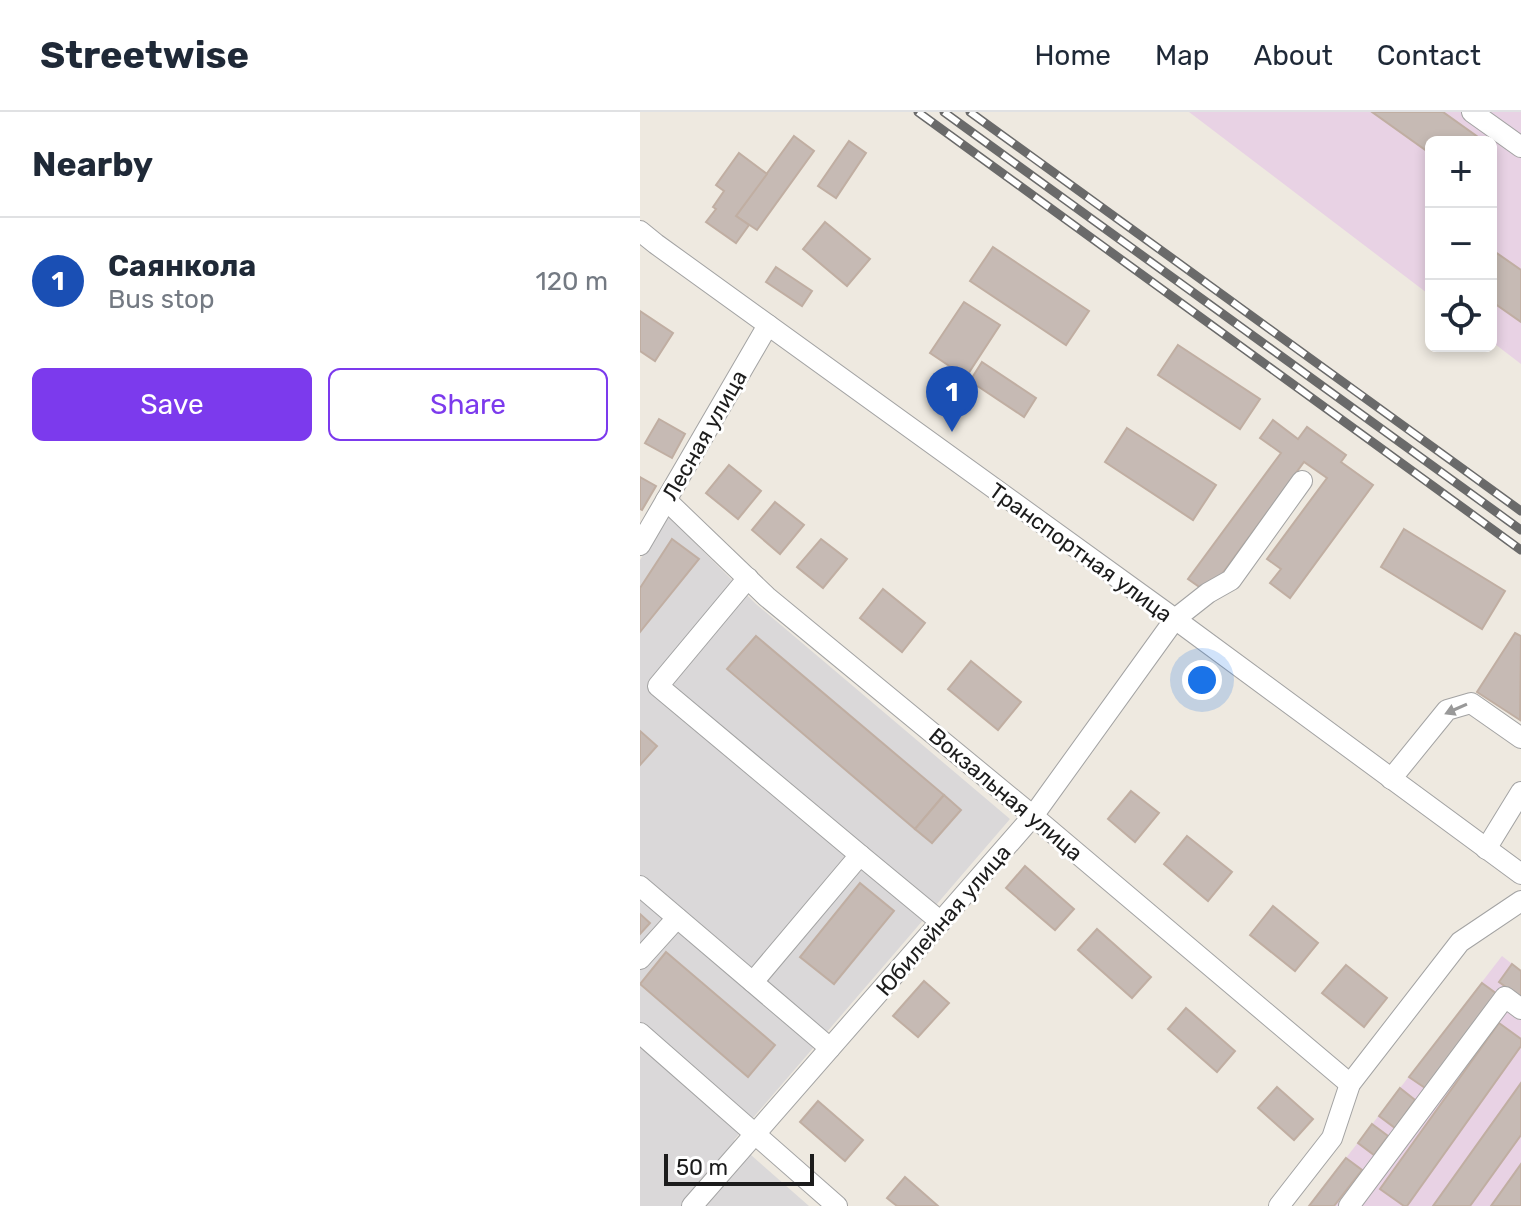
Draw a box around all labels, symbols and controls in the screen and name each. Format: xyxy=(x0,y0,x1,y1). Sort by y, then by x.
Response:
text: Streetwise xyxy=(40,32,249,78)
text: Home xyxy=(1034,39,1111,72)
text: Map xyxy=(1155,39,1209,72)
text: About xyxy=(1253,39,1333,72)
text: Contact xyxy=(1377,39,1481,72)
map controls xyxy=(1425,136,1497,352)
button: + xyxy=(1425,136,1497,208)
text: Nearby xyxy=(32,144,153,185)
button: − xyxy=(1425,208,1497,280)
text: Саянкола xyxy=(108,248,256,284)
text: 1 xyxy=(52,266,64,297)
text: 120 m xyxy=(536,266,608,297)
button: locate xyxy=(1425,280,1497,352)
text: Bus stop xyxy=(108,284,214,315)
street label: Лесная улица xyxy=(656,365,753,505)
pin: 1 xyxy=(926,366,978,432)
button: Save xyxy=(32,368,312,441)
button: Share xyxy=(328,368,608,441)
street label: Транспортная улица xyxy=(984,477,1178,628)
your location xyxy=(1182,660,1222,700)
one-way arrow xyxy=(1445,702,1468,715)
street label: Вокзальная улица xyxy=(923,722,1088,867)
street label: Юбилейная улица xyxy=(870,839,1016,1002)
scale bar xyxy=(664,1150,814,1186)
text: 50 m xyxy=(676,1154,728,1181)

